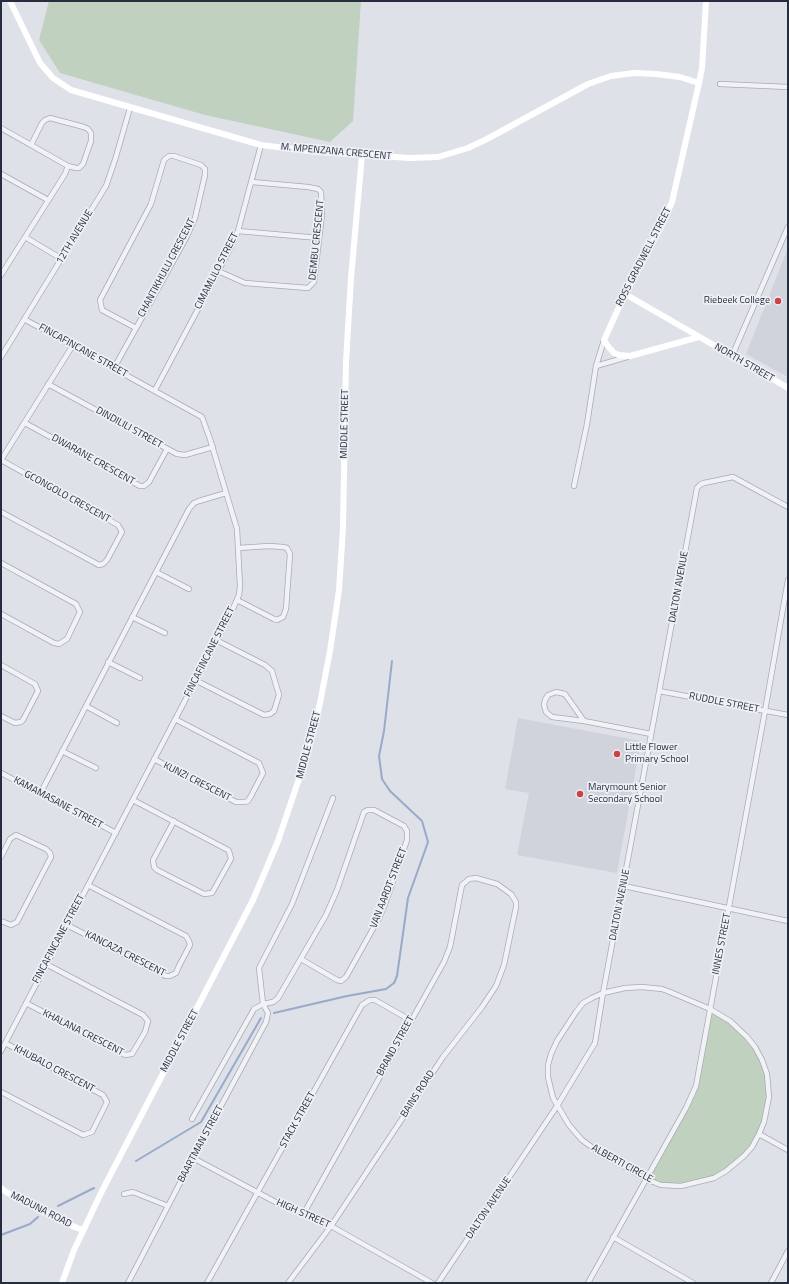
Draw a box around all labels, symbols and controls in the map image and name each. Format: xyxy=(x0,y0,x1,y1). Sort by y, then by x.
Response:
street label: M. MPENZANA CRESCENT xyxy=(280,141,392,163)
street label: DEMBU CRESCENT xyxy=(307,199,327,281)
street label: ROSS GRADWELL STREET xyxy=(614,205,674,309)
street label: 12TH AVENUE xyxy=(54,208,96,266)
street label: CHANTIKHULU CRESCENT xyxy=(136,216,198,320)
street label: CIMAMLILO STREET xyxy=(192,231,242,311)
place label: Riebeek College xyxy=(704,295,770,307)
marker: Riebeek College xyxy=(773,296,783,306)
street label: FINCAFINCANE STREET xyxy=(37,322,129,380)
street label: NORTH STREET xyxy=(712,341,776,385)
street label: MIDDLE STREET xyxy=(338,389,352,459)
street label: DINDILILI STREET xyxy=(94,405,164,451)
street label: DWARANE CRESCENT xyxy=(49,432,137,488)
street label: GCONGOLO CRESCENT xyxy=(22,468,112,526)
street label: DALTON AVENUE xyxy=(667,550,691,624)
street label: FINCAFINCANE STREET xyxy=(182,605,238,699)
street label: RUDDLE STREET xyxy=(688,690,760,716)
street label: MIDDLE STREET xyxy=(294,710,324,780)
place label: Little Flower Primary School xyxy=(625,742,688,766)
marker: Little Flower Primary School xyxy=(612,749,622,759)
street label: KUNZI CRESCENT xyxy=(161,760,233,804)
street label: KAMAMASANE STREET xyxy=(11,774,105,832)
place label: Marymount Senior Secondary School xyxy=(588,782,666,806)
marker: Marymount Senior Secondary School xyxy=(575,789,585,799)
street label: VAN AARDT STREET xyxy=(368,846,410,930)
street label: DALTON AVENUE xyxy=(607,868,633,942)
street label: FINCAFINCANE STREET xyxy=(30,892,88,986)
street label: INNES STREET xyxy=(710,912,734,976)
street label: KANCAZA CRESCENT xyxy=(83,928,167,980)
street label: KHALANA CRESCENT xyxy=(40,1007,126,1059)
street label: MIDDLE STREET xyxy=(158,1008,202,1074)
street label: BRAND STREET xyxy=(375,1014,417,1078)
street label: KHUBALO CRESCENT xyxy=(12,1043,96,1095)
street label: BAINS ROAD xyxy=(398,1068,438,1120)
street label: STACK STREET xyxy=(278,1090,318,1150)
street label: BAARTMAN STREET xyxy=(176,1103,226,1185)
street label: ALBERTI CIRCLE xyxy=(589,1142,655,1186)
street label: DALTON AVENUE xyxy=(464,1175,514,1241)
street label: MADUNA ROAD xyxy=(8,1189,74,1231)
street label: HIGH STREET xyxy=(274,1197,332,1231)

